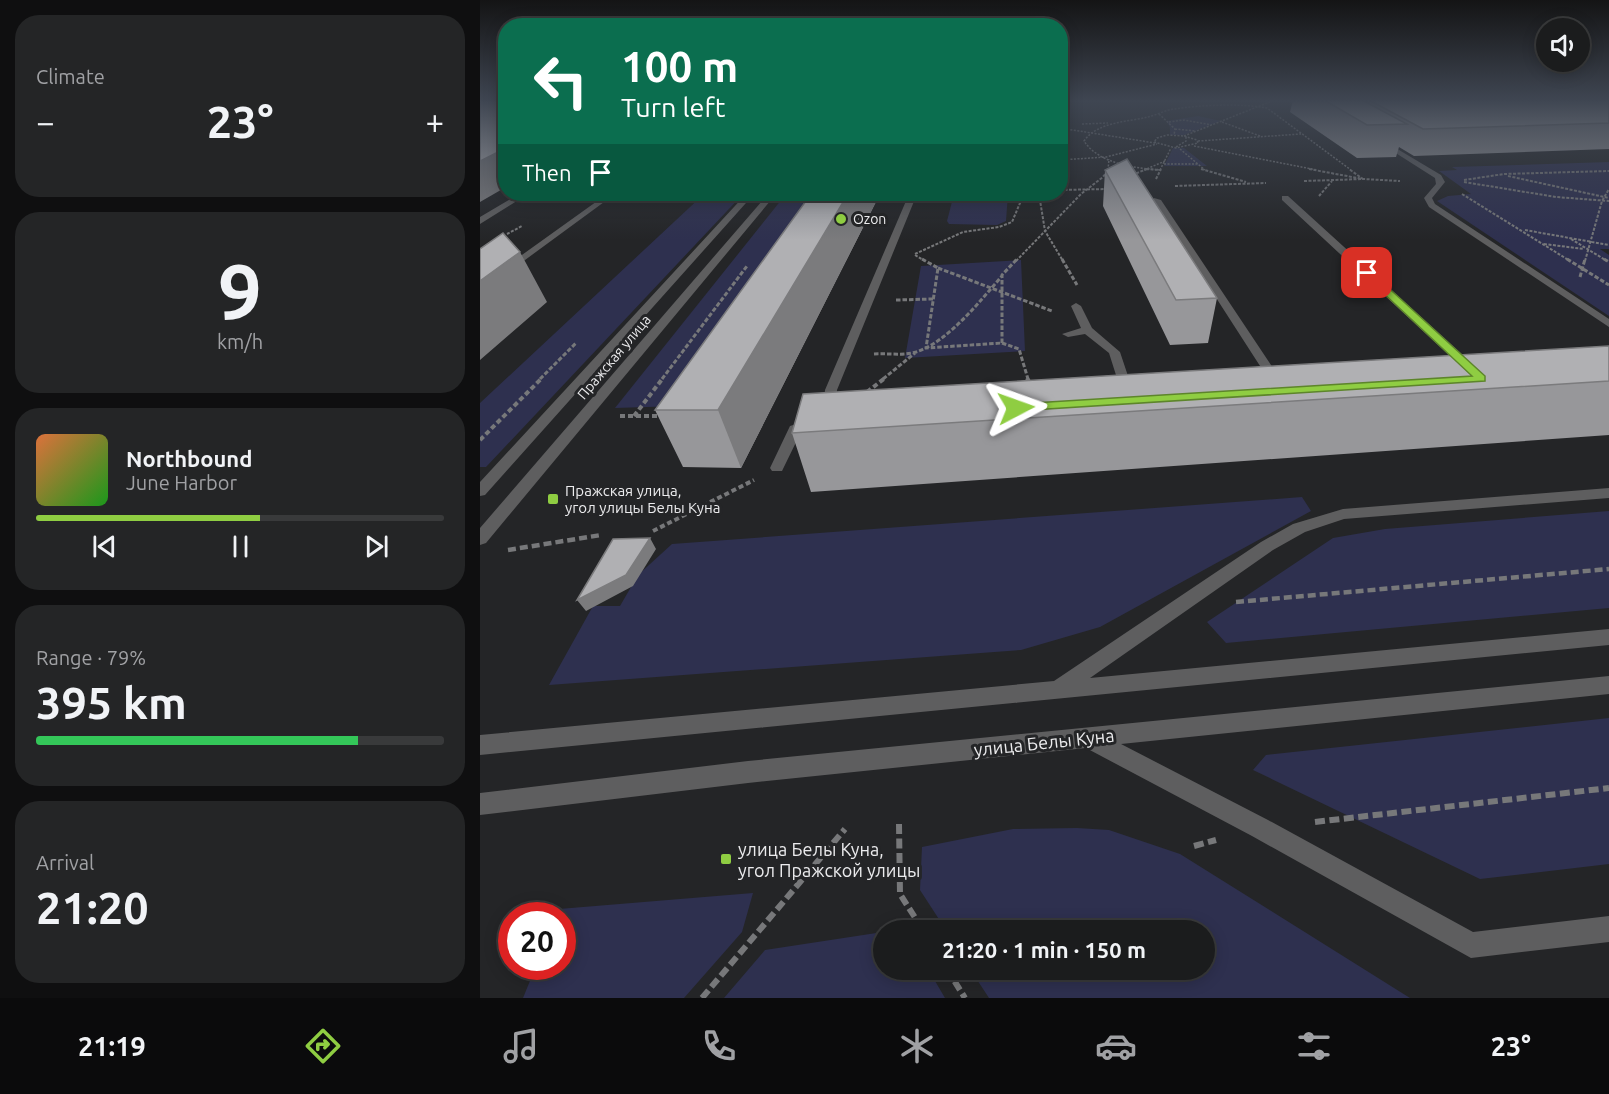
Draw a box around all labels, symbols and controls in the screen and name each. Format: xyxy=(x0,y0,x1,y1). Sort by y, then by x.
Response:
map controls xyxy=(1536,18,1590,72)
button: sound xyxy=(1536,18,1590,72)
icon: left xyxy=(522,42,600,120)
text: 100 m xyxy=(621,43,738,90)
text: Climate xyxy=(36,65,105,88)
text: Turn left xyxy=(621,92,725,122)
text: 23° xyxy=(207,96,273,147)
text: − xyxy=(36,103,55,140)
text: + xyxy=(425,103,444,140)
icon: arrive xyxy=(584,156,617,189)
text: Then xyxy=(522,160,572,185)
place label: Ozon xyxy=(853,211,886,227)
marker: Ozon xyxy=(834,212,848,226)
text: 9 xyxy=(218,247,262,335)
pin xyxy=(1341,247,1392,298)
icon: arrive xyxy=(1350,256,1383,289)
street label: Пражская улица xyxy=(574,312,654,402)
text: km/h xyxy=(217,330,263,353)
position arrow xyxy=(984,376,1048,440)
text: Northbound xyxy=(126,446,252,471)
text: June Harbor xyxy=(126,471,237,494)
place label: Пражская улица, угол улицы Белы Куна xyxy=(565,482,720,516)
marker: Пражская улица, угол улицы Белы Куна xyxy=(546,492,560,506)
icon: previous xyxy=(88,530,121,563)
icon: pause xyxy=(224,530,257,563)
icon: next xyxy=(360,530,393,563)
text: Range · 79% xyxy=(36,646,146,669)
text: 395 km xyxy=(36,677,187,728)
street label: улица Белы Куна xyxy=(973,725,1115,759)
place label: улица Белы Куна, угол Пражской улицы xyxy=(738,839,920,880)
text: Arrival xyxy=(36,851,94,874)
marker: улица Белы Куна, угол Пражской улицы xyxy=(719,852,733,866)
text: 21:20 xyxy=(36,882,149,933)
speed limit sign: 20 xyxy=(498,902,576,980)
text: 21:20 · 1 min · 150 m xyxy=(942,937,1146,962)
icon: directions xyxy=(302,1025,344,1067)
icon: music xyxy=(500,1025,542,1067)
icon: phone xyxy=(698,1025,740,1067)
icon: climate xyxy=(896,1025,938,1067)
icon: car xyxy=(1095,1025,1137,1067)
icon: filters xyxy=(1293,1025,1335,1067)
text: 21:19 xyxy=(78,1031,146,1061)
text: 23° xyxy=(1491,1031,1531,1061)

